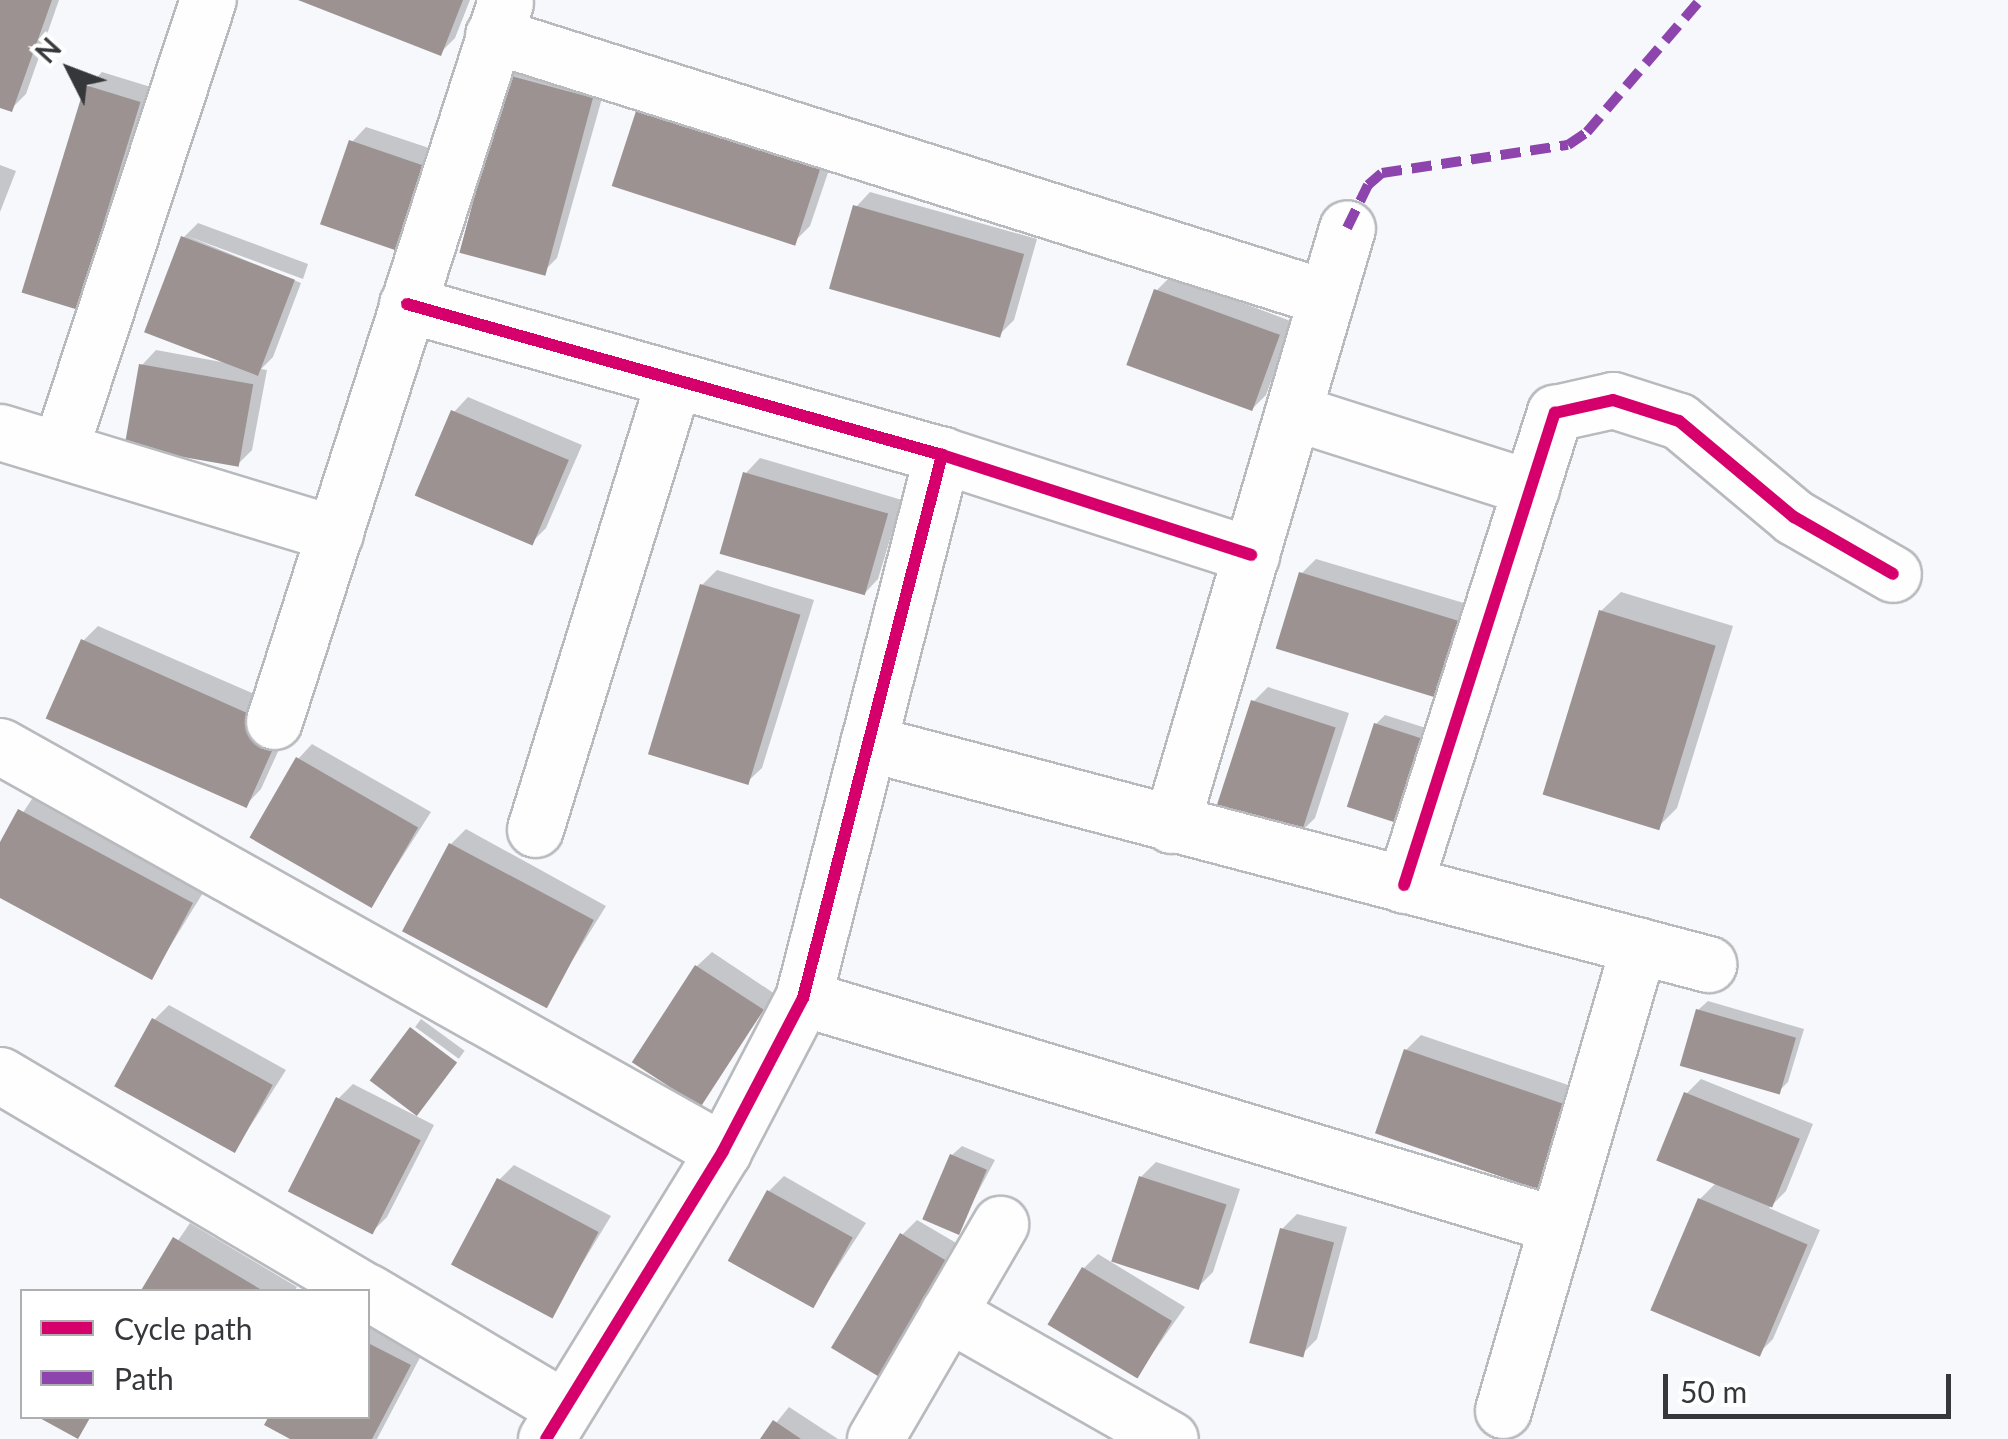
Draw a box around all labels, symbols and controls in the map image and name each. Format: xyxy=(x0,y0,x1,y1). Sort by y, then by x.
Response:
north arrow xyxy=(20,20,120,120)
text: N xyxy=(28,31,68,69)
legend xyxy=(20,1289,370,1419)
text: Cycle path xyxy=(114,1310,253,1346)
scale bar xyxy=(1668,1354,1956,1416)
text: Path xyxy=(114,1360,174,1396)
text: 50 m xyxy=(1680,1373,1747,1409)

